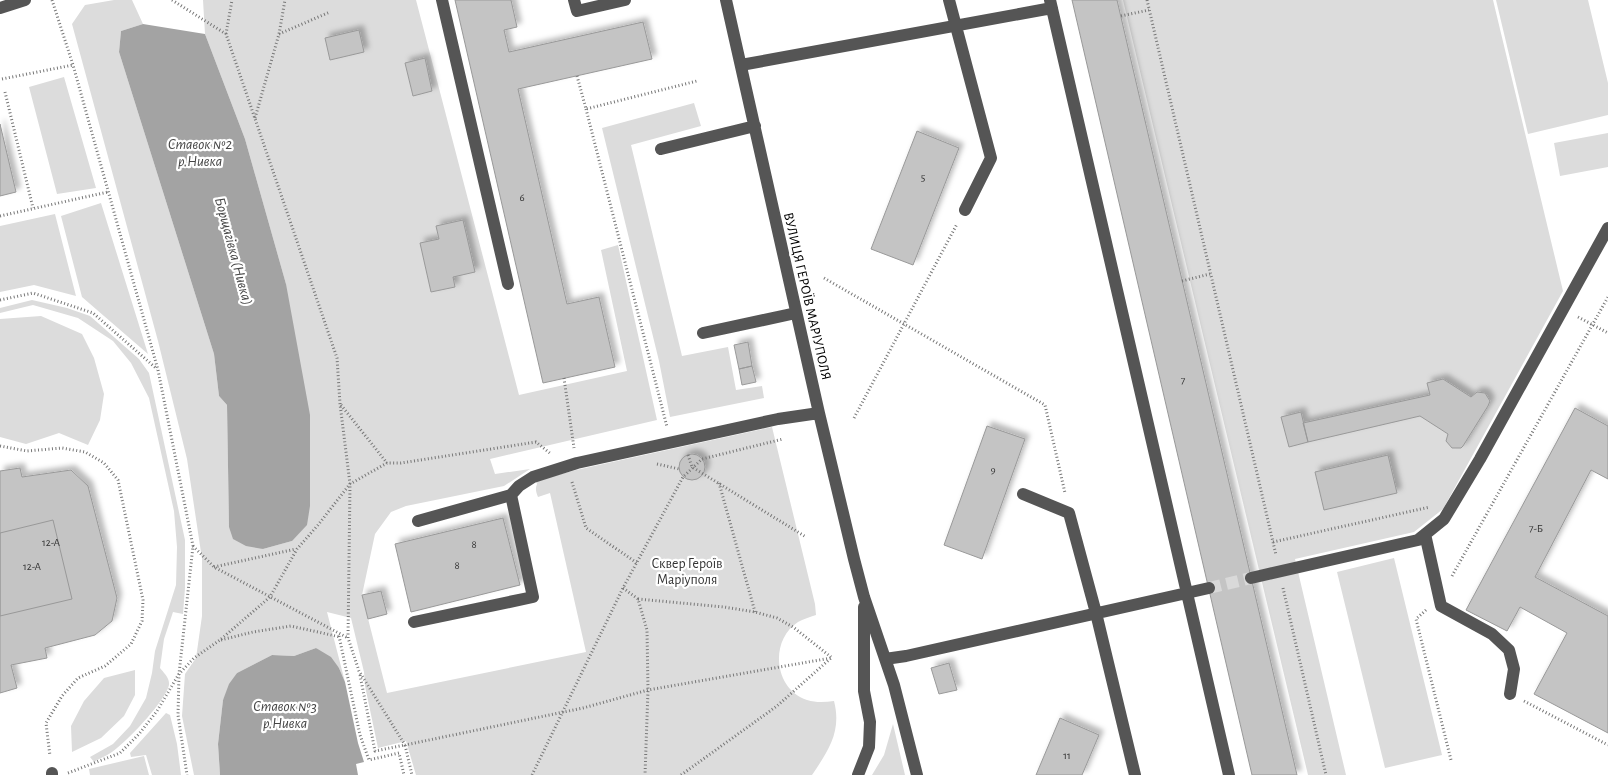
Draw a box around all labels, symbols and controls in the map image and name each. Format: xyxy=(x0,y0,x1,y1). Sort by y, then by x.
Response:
water label: Ставок №2 р.Нивка xyxy=(168,137,232,169)
house number: 5 xyxy=(921,172,926,183)
house number: 6 xyxy=(519,192,525,203)
water label: Борщагівка (Нивка) xyxy=(212,196,255,307)
street label: ВУЛИЦЯ ГЕРОЇВ МАРІУПОЛЯ xyxy=(781,210,835,382)
house number: 7 xyxy=(1181,375,1186,386)
house number: 9 xyxy=(990,464,996,475)
house number: 7-Б xyxy=(1529,523,1543,534)
house number: 12-А xyxy=(42,537,61,548)
house number: 8 xyxy=(471,539,477,550)
park label: Сквер Героїв Маріуполя xyxy=(652,557,722,587)
house number: 8 xyxy=(454,560,460,571)
house number: 12-А xyxy=(23,561,42,572)
water label: Ставок №3 р.Нивка xyxy=(253,699,317,731)
house number: 11 xyxy=(1063,750,1071,761)

